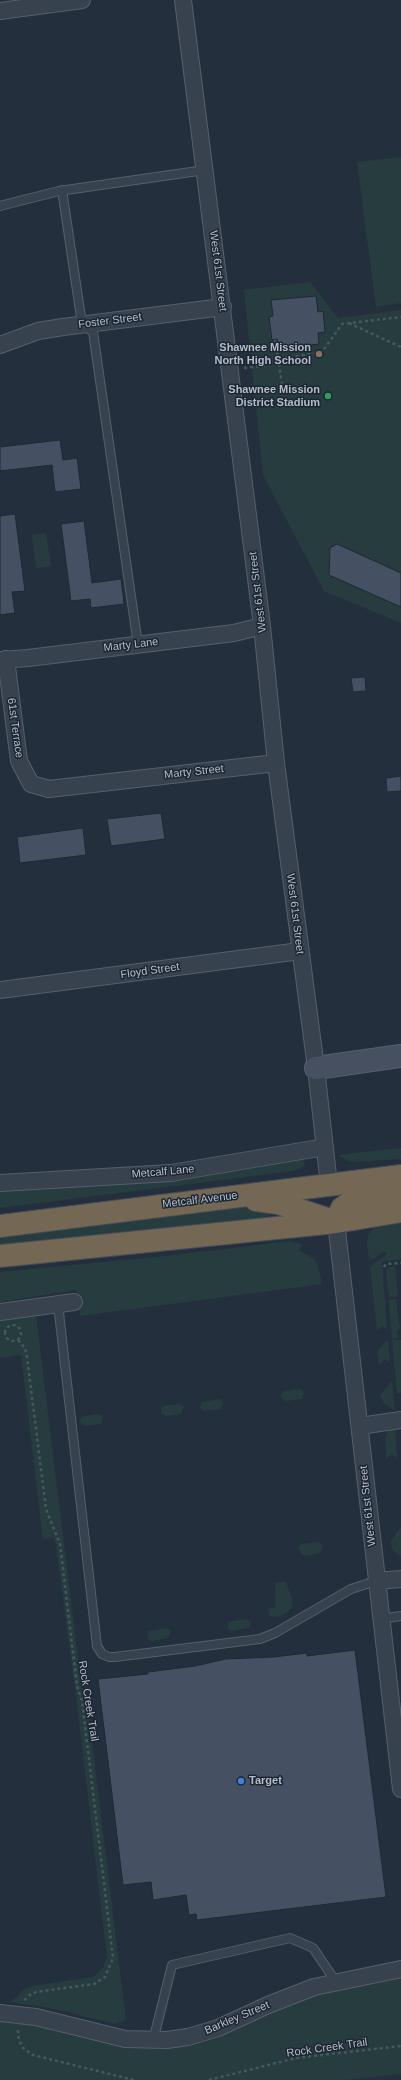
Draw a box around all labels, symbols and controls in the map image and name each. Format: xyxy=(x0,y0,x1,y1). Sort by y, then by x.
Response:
street label: West 61st Street xyxy=(207,230,229,312)
street label: Foster Street xyxy=(78,311,142,331)
place label: Shawnee Mission North High School xyxy=(214,341,311,367)
marker: Shawnee Mission North High School xyxy=(314,349,324,359)
place label: Shawnee Mission District Stadium xyxy=(228,383,320,409)
marker: Shawnee Mission District Stadium xyxy=(323,391,333,401)
street label: West 61st Street xyxy=(247,551,269,633)
street label: Marty Lane xyxy=(103,635,159,655)
street label: 61st Terrace xyxy=(4,697,26,759)
street label: Marty Street xyxy=(164,762,224,782)
street label: West 61st Street xyxy=(284,873,306,955)
street label: Floyd Street xyxy=(120,960,180,982)
street label: Metcalf Lane xyxy=(131,1163,195,1181)
street label: Metcalf Avenue xyxy=(162,1189,238,1211)
street label: West 61st Street xyxy=(357,1465,379,1547)
street label: Rock Creek Trail xyxy=(75,1660,101,1742)
place label: Target xyxy=(249,1774,282,1788)
marker: Target xyxy=(236,1776,246,1786)
street label: Barkley Street xyxy=(203,1998,271,2038)
street label: Rock Creek Trail xyxy=(286,2036,368,2060)

